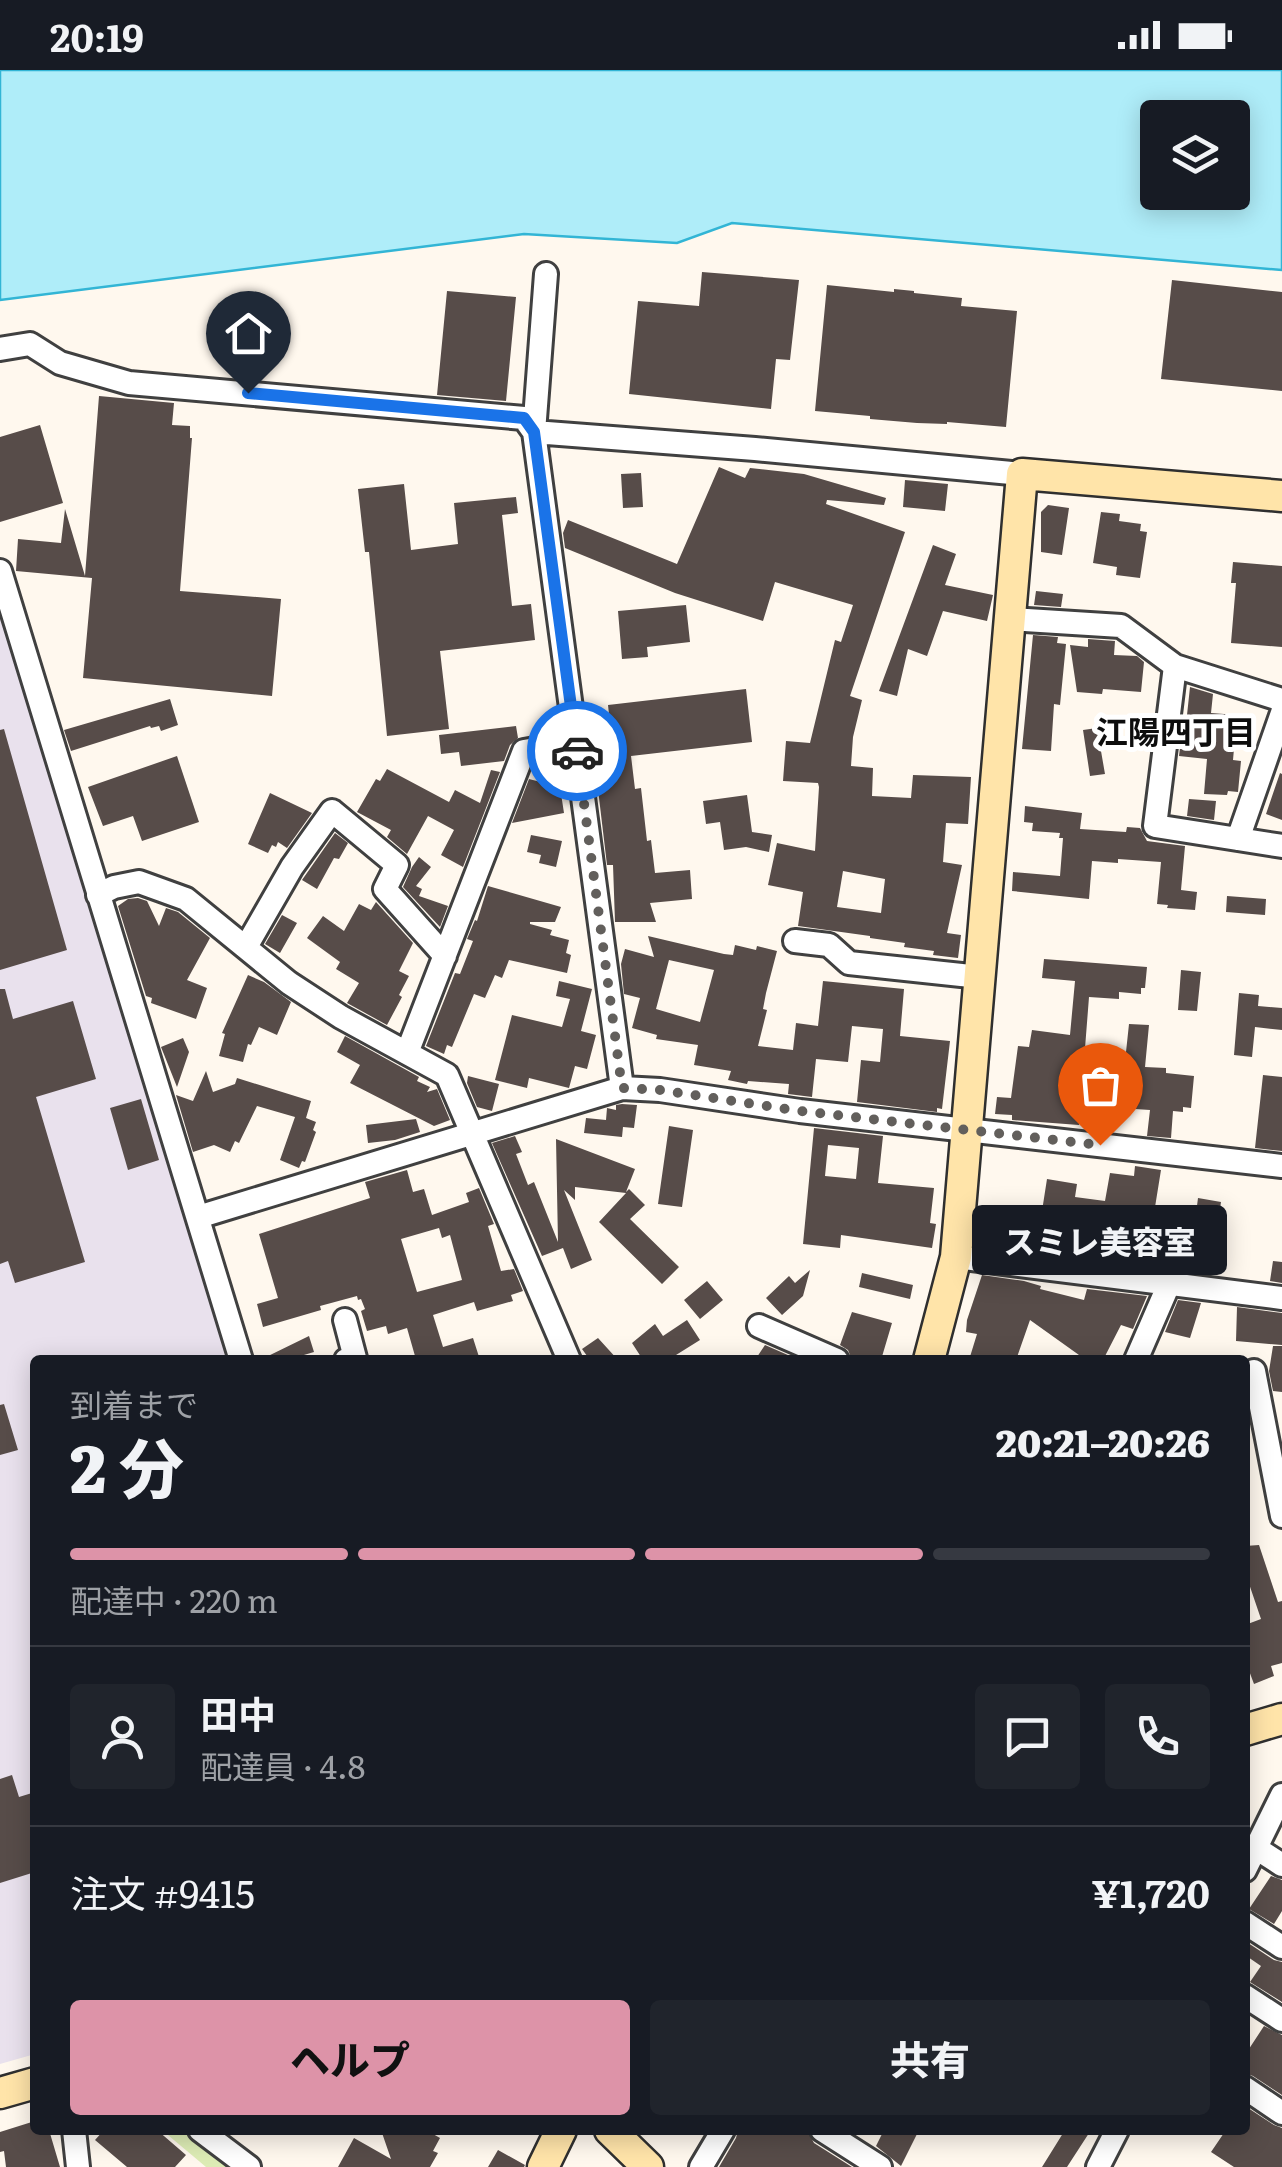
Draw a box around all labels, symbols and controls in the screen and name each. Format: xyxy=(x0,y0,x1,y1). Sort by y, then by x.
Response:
text: 20:19 xyxy=(50,7,144,64)
map controls xyxy=(1140,100,1250,210)
button: layers xyxy=(1140,100,1250,210)
pin xyxy=(206,291,291,394)
icon: home xyxy=(221,306,276,361)
courier xyxy=(527,701,627,801)
district label: 江陽四丁目 xyxy=(1096,706,1256,754)
icon: car xyxy=(550,724,605,779)
pin xyxy=(1058,1043,1143,1146)
icon: bag xyxy=(1073,1058,1128,1113)
callout: スミレ美容室 xyxy=(972,1205,1228,1275)
text: スミレ美容室 xyxy=(1003,1216,1196,1264)
text: 到着まで xyxy=(70,1379,198,1427)
text: 20:21–20:26 xyxy=(996,1412,1210,1469)
text: 2 分 xyxy=(70,1416,184,1513)
text: 配達中 · 220 m xyxy=(70,1575,278,1623)
button: person xyxy=(70,1684,175,1789)
text: 田中 xyxy=(200,1684,276,1741)
button: chat xyxy=(975,1684,1080,1789)
button: phone xyxy=(1105,1684,1210,1789)
text: 配達員 · 4.8 xyxy=(200,1741,365,1789)
text: 注文 #9415 xyxy=(70,1863,255,1920)
text: ¥1,720 xyxy=(1092,1863,1210,1920)
button: ヘルプ xyxy=(70,2000,630,2115)
button: 共有 xyxy=(650,2000,1210,2115)

